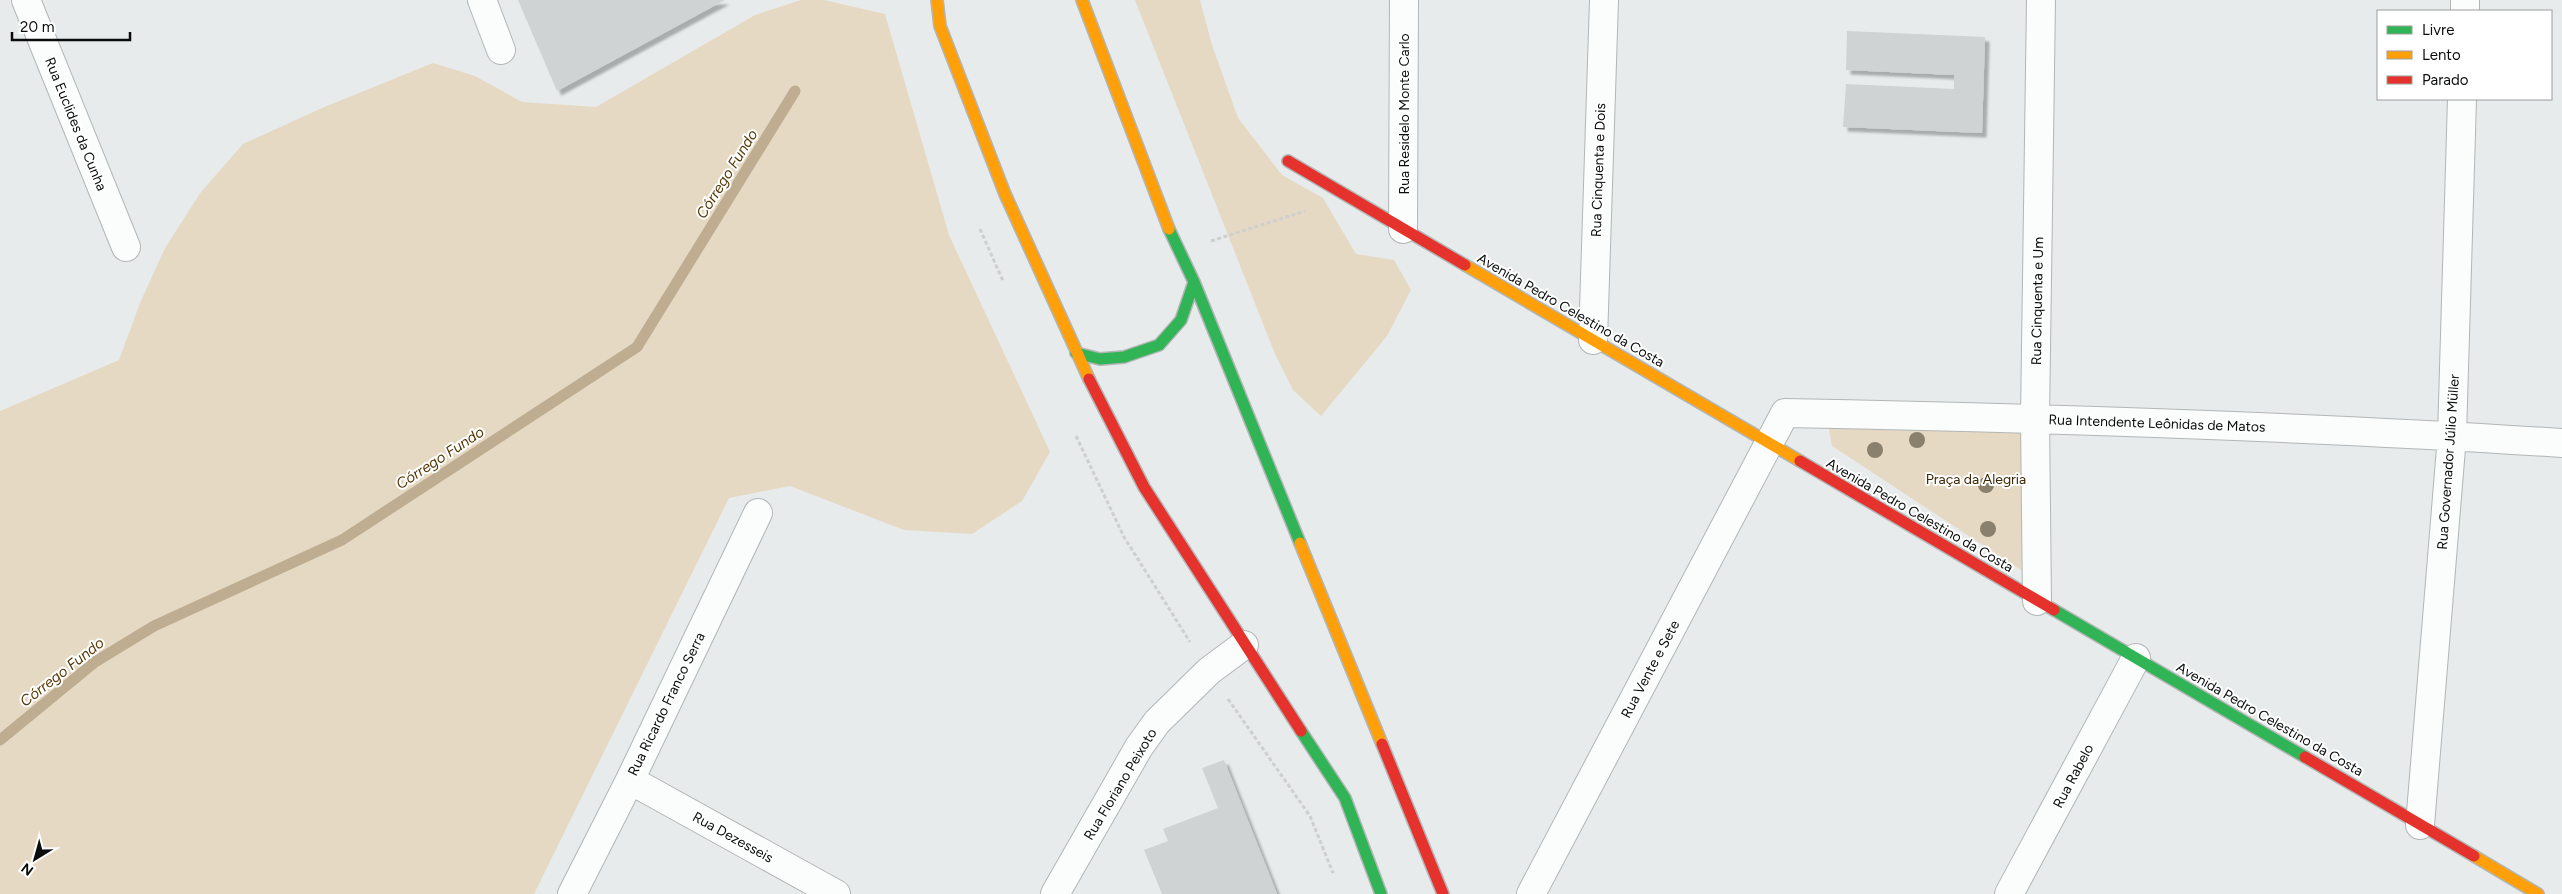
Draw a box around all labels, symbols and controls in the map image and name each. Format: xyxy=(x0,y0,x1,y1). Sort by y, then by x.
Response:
scale bar xyxy=(12,10,130,42)
legend xyxy=(2377,10,2552,100)
text: 20 m xyxy=(20,18,54,36)
text: Livre xyxy=(2422,21,2454,39)
street label: Rua Residelo Monte Carlo xyxy=(1396,33,1413,195)
text: Lento xyxy=(2422,46,2461,64)
street label: Rua Euclides da Cunha xyxy=(41,55,110,193)
text: Parado xyxy=(2422,71,2469,89)
street label: Rua Cinquenta e Dois xyxy=(1588,103,1609,237)
water label: Córrego Fundo xyxy=(692,126,762,222)
street label: Rua Cinquenta e Um xyxy=(2028,237,2047,365)
street label: Avenida Pedro Celestino da Costa xyxy=(1474,250,1667,371)
street label: Rua Governador Júlio Müller xyxy=(2434,373,2463,550)
street label: Rua Intendente Leônidas de Matos xyxy=(2048,411,2266,436)
water label: Córrego Fundo xyxy=(393,423,488,493)
street label: Avenida Pedro Celestino da Costa xyxy=(1823,455,2016,576)
park label: Praça da Alegria xyxy=(1926,471,2026,488)
street label: Rua Vente e Sete xyxy=(1617,617,1684,721)
street label: Rua Ricardo Franco Serra xyxy=(624,630,709,779)
water label: Córrego Fundo xyxy=(17,634,108,710)
street label: Avenida Pedro Celestino da Costa xyxy=(2173,659,2366,780)
street label: Rua Floriano Peixoto xyxy=(1080,725,1161,843)
street label: Rua Rabelo xyxy=(2049,741,2097,811)
street label: Rua Dezesseis xyxy=(690,808,776,867)
north arrow xyxy=(10,834,60,884)
text: N xyxy=(18,859,37,879)

